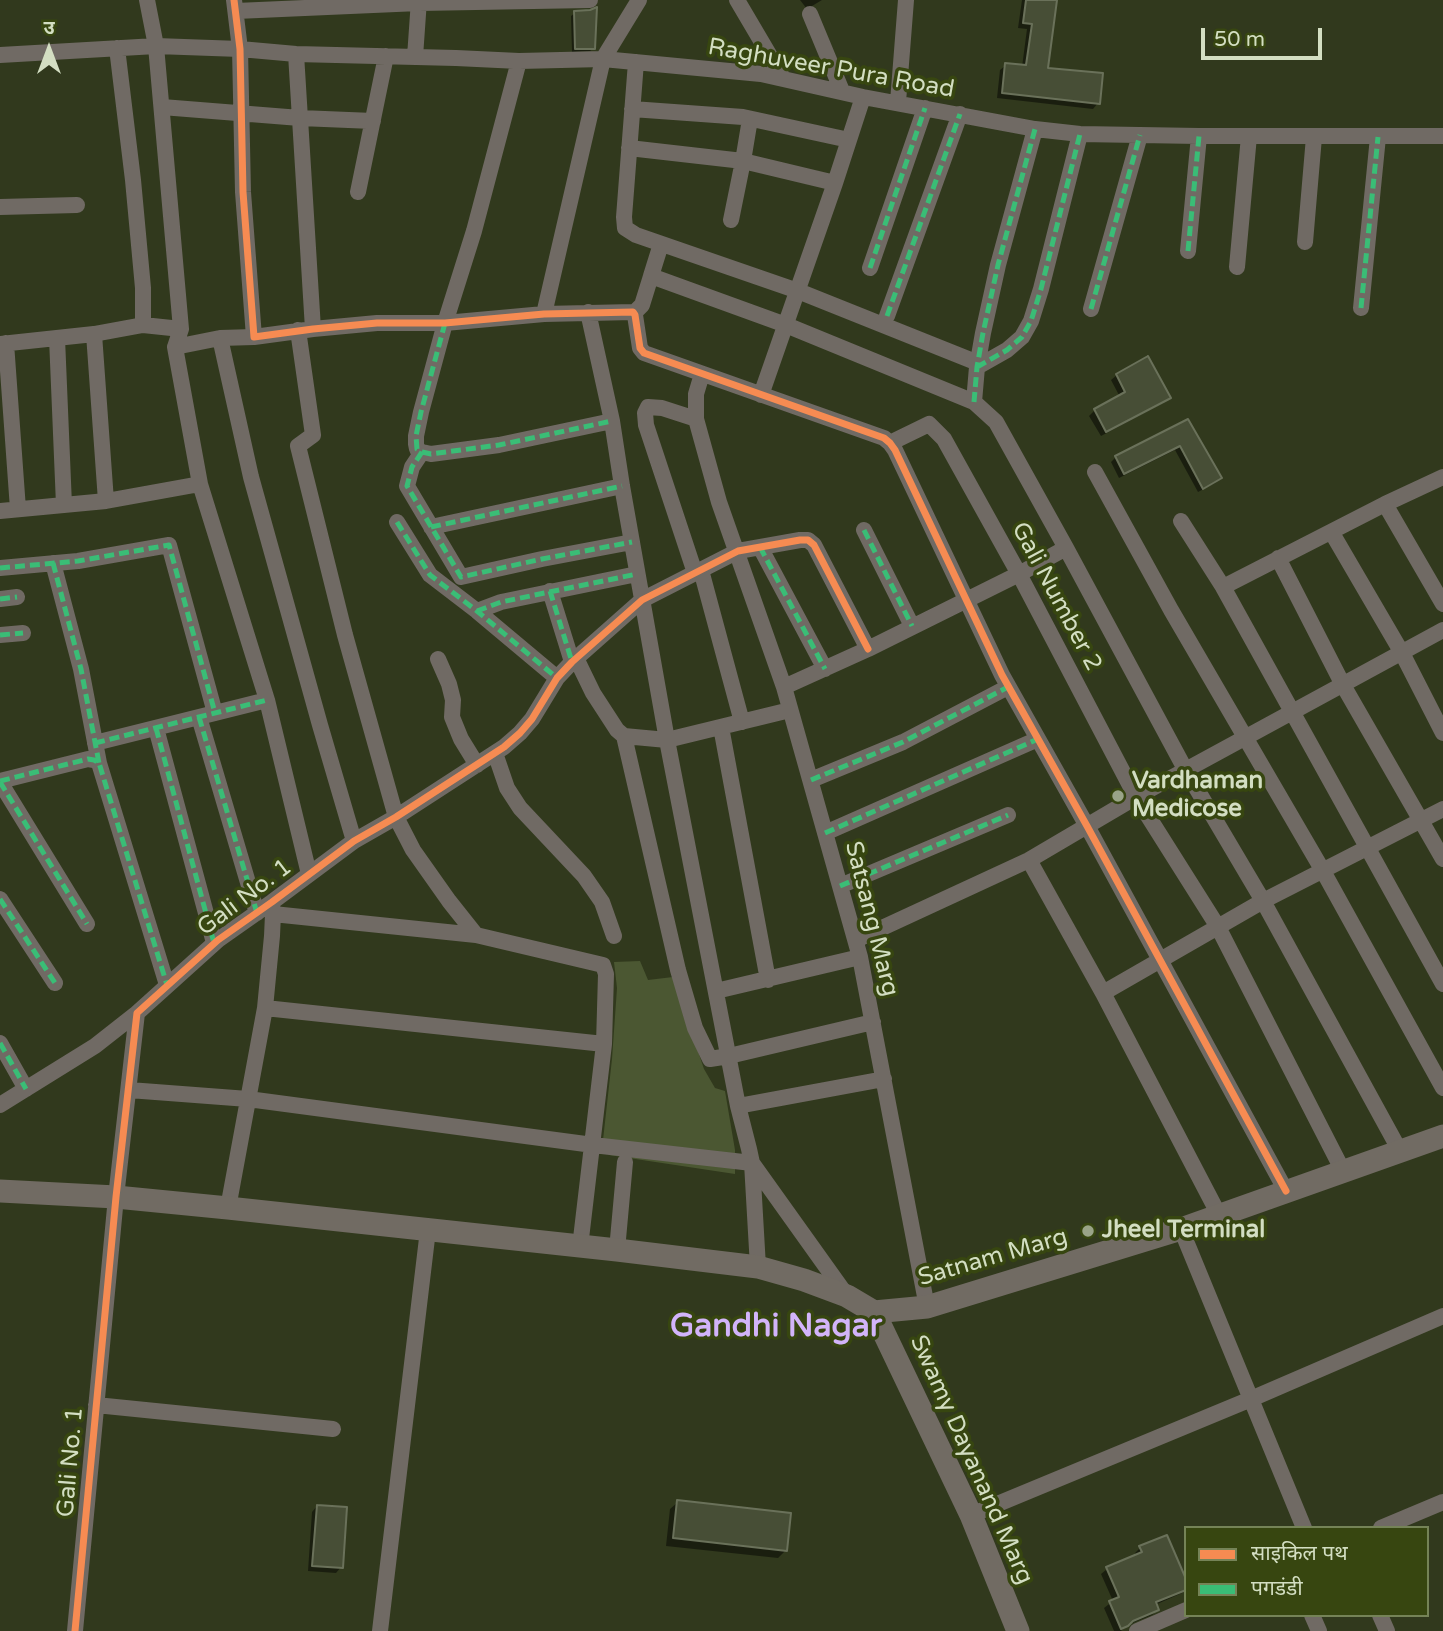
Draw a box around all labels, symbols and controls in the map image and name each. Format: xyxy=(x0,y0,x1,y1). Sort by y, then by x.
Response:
north arrow xyxy=(14,14,84,84)
scale bar xyxy=(1205,14,1326,58)
text: उ xyxy=(43,17,55,39)
text: 50 m xyxy=(1214,27,1265,52)
street label: Raghuveer Pura Road xyxy=(705,33,957,105)
street label: Gali Number 2 xyxy=(1005,518,1107,676)
place label: Vardhaman Medicose xyxy=(1132,768,1263,824)
marker: Vardhaman Medicose xyxy=(1110,788,1126,804)
street label: Satsang Marg xyxy=(838,838,904,1000)
street label: Gali No. 1 xyxy=(192,853,298,943)
place label: Jheel Terminal xyxy=(1102,1217,1265,1245)
street label: Satnam Marg xyxy=(915,1223,1071,1293)
marker: Jheel Terminal xyxy=(1080,1223,1096,1239)
district label: Gandhi Nagar xyxy=(670,1309,882,1347)
street label: Swamy Dayanand Marg xyxy=(903,1331,1039,1589)
street label: Gali No. 1 xyxy=(52,1406,90,1518)
legend xyxy=(1184,1526,1429,1617)
text: साइकिल पथ xyxy=(1251,1541,1348,1566)
text: पगडंडी xyxy=(1251,1576,1303,1601)

